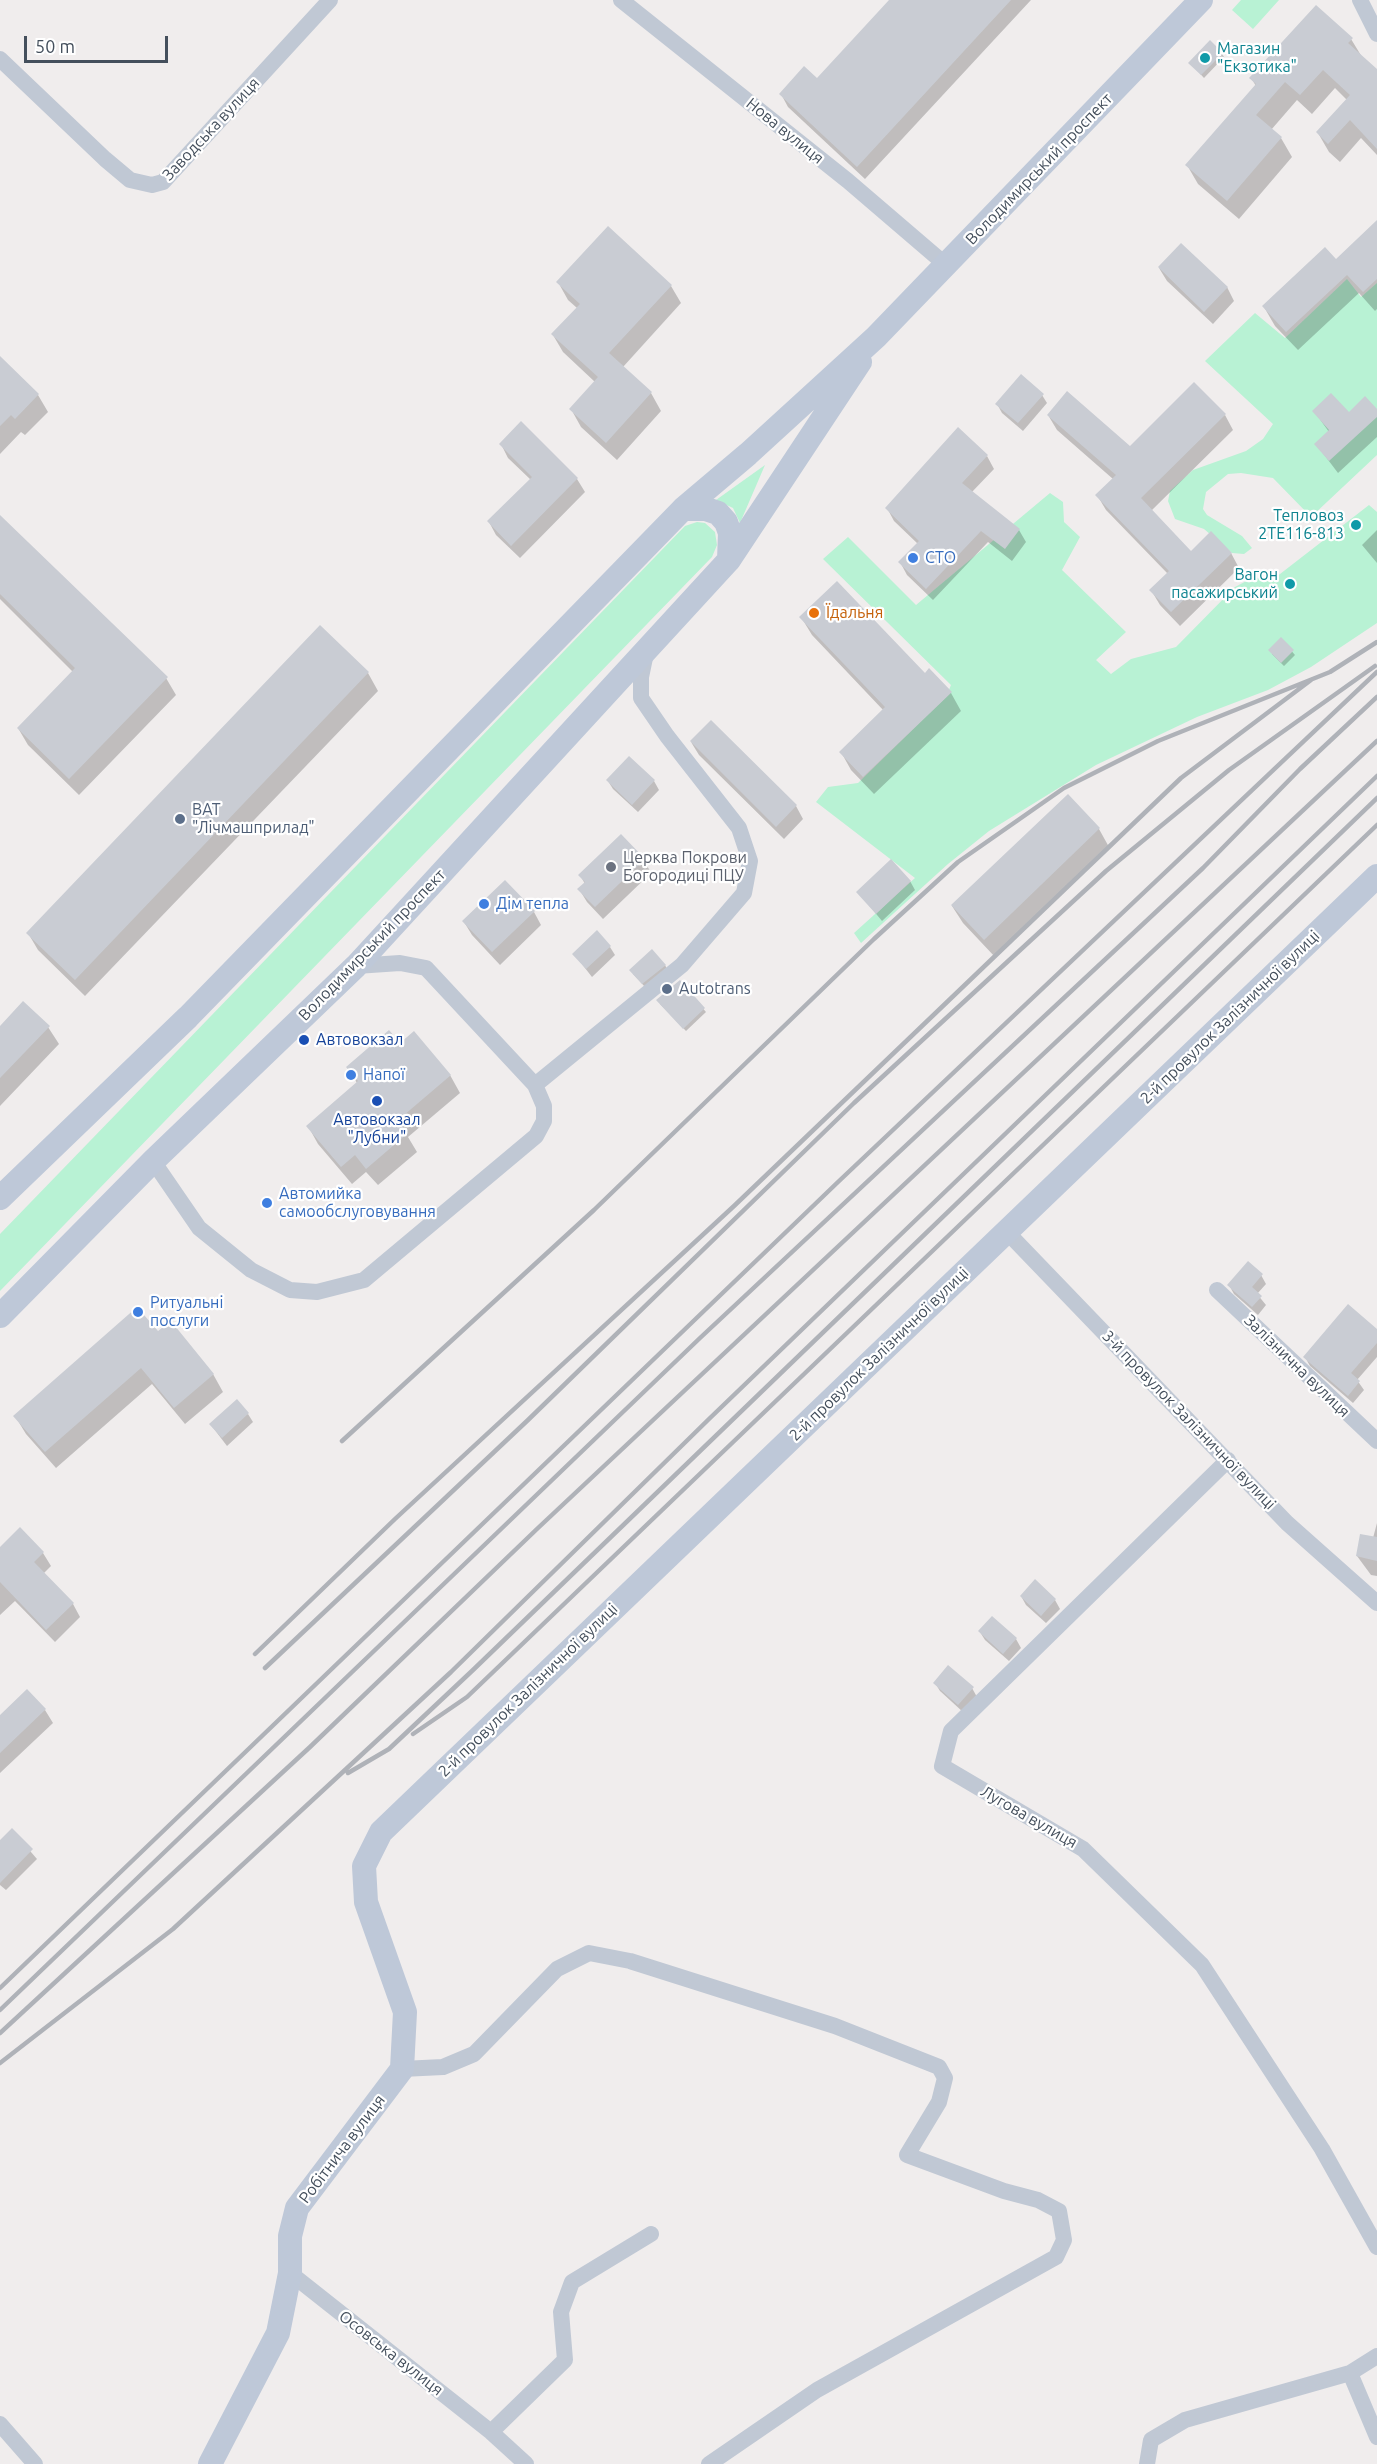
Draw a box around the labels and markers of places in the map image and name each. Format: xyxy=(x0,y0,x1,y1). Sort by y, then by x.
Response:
place label: Магазин "Екзотика" xyxy=(1217,39,1297,77)
marker: Магазин "Екзотика" xyxy=(1198,51,1212,65)
place label: Тепловоз 2ТЕ116-813 xyxy=(1258,506,1344,544)
marker: Тепловоз 2ТЕ116-813 xyxy=(1349,518,1363,532)
place label: СТО xyxy=(925,548,956,568)
marker: СТО xyxy=(906,551,920,565)
place label: Вагон пасажирський xyxy=(1171,565,1278,603)
marker: Вагон пасажирський xyxy=(1283,577,1297,591)
place label: Їдальня xyxy=(826,603,883,623)
marker: Їдальня xyxy=(807,606,821,620)
place label: ВАТ "Лічмашприлад" xyxy=(192,800,315,838)
marker: ВАТ "Лічмашприлад" xyxy=(173,812,187,826)
place label: Церква Покрови Богородиці ПЦУ xyxy=(623,848,747,886)
marker: Церква Покрови Богородиці ПЦУ xyxy=(604,860,618,874)
place label: Дім тепла xyxy=(496,894,569,914)
marker: Дім тепла xyxy=(477,897,491,911)
place label: Autotrans xyxy=(679,979,751,999)
marker: Autotrans xyxy=(660,982,674,996)
place label: Автовокзал xyxy=(316,1030,403,1050)
marker: Автовокзал xyxy=(297,1033,311,1047)
place label: Напої xyxy=(363,1065,405,1085)
marker: Напої xyxy=(344,1068,358,1082)
marker: Автовокзал "Лубни" xyxy=(370,1094,384,1108)
place label: Автовокзал "Лубни" xyxy=(333,1110,421,1148)
place label: Автомийка самообслуговування xyxy=(279,1184,436,1222)
marker: Автомийка самообслуговування xyxy=(260,1196,274,1210)
place label: Ритуальні послуги xyxy=(150,1293,223,1331)
marker: Ритуальні послуги xyxy=(131,1305,145,1319)

